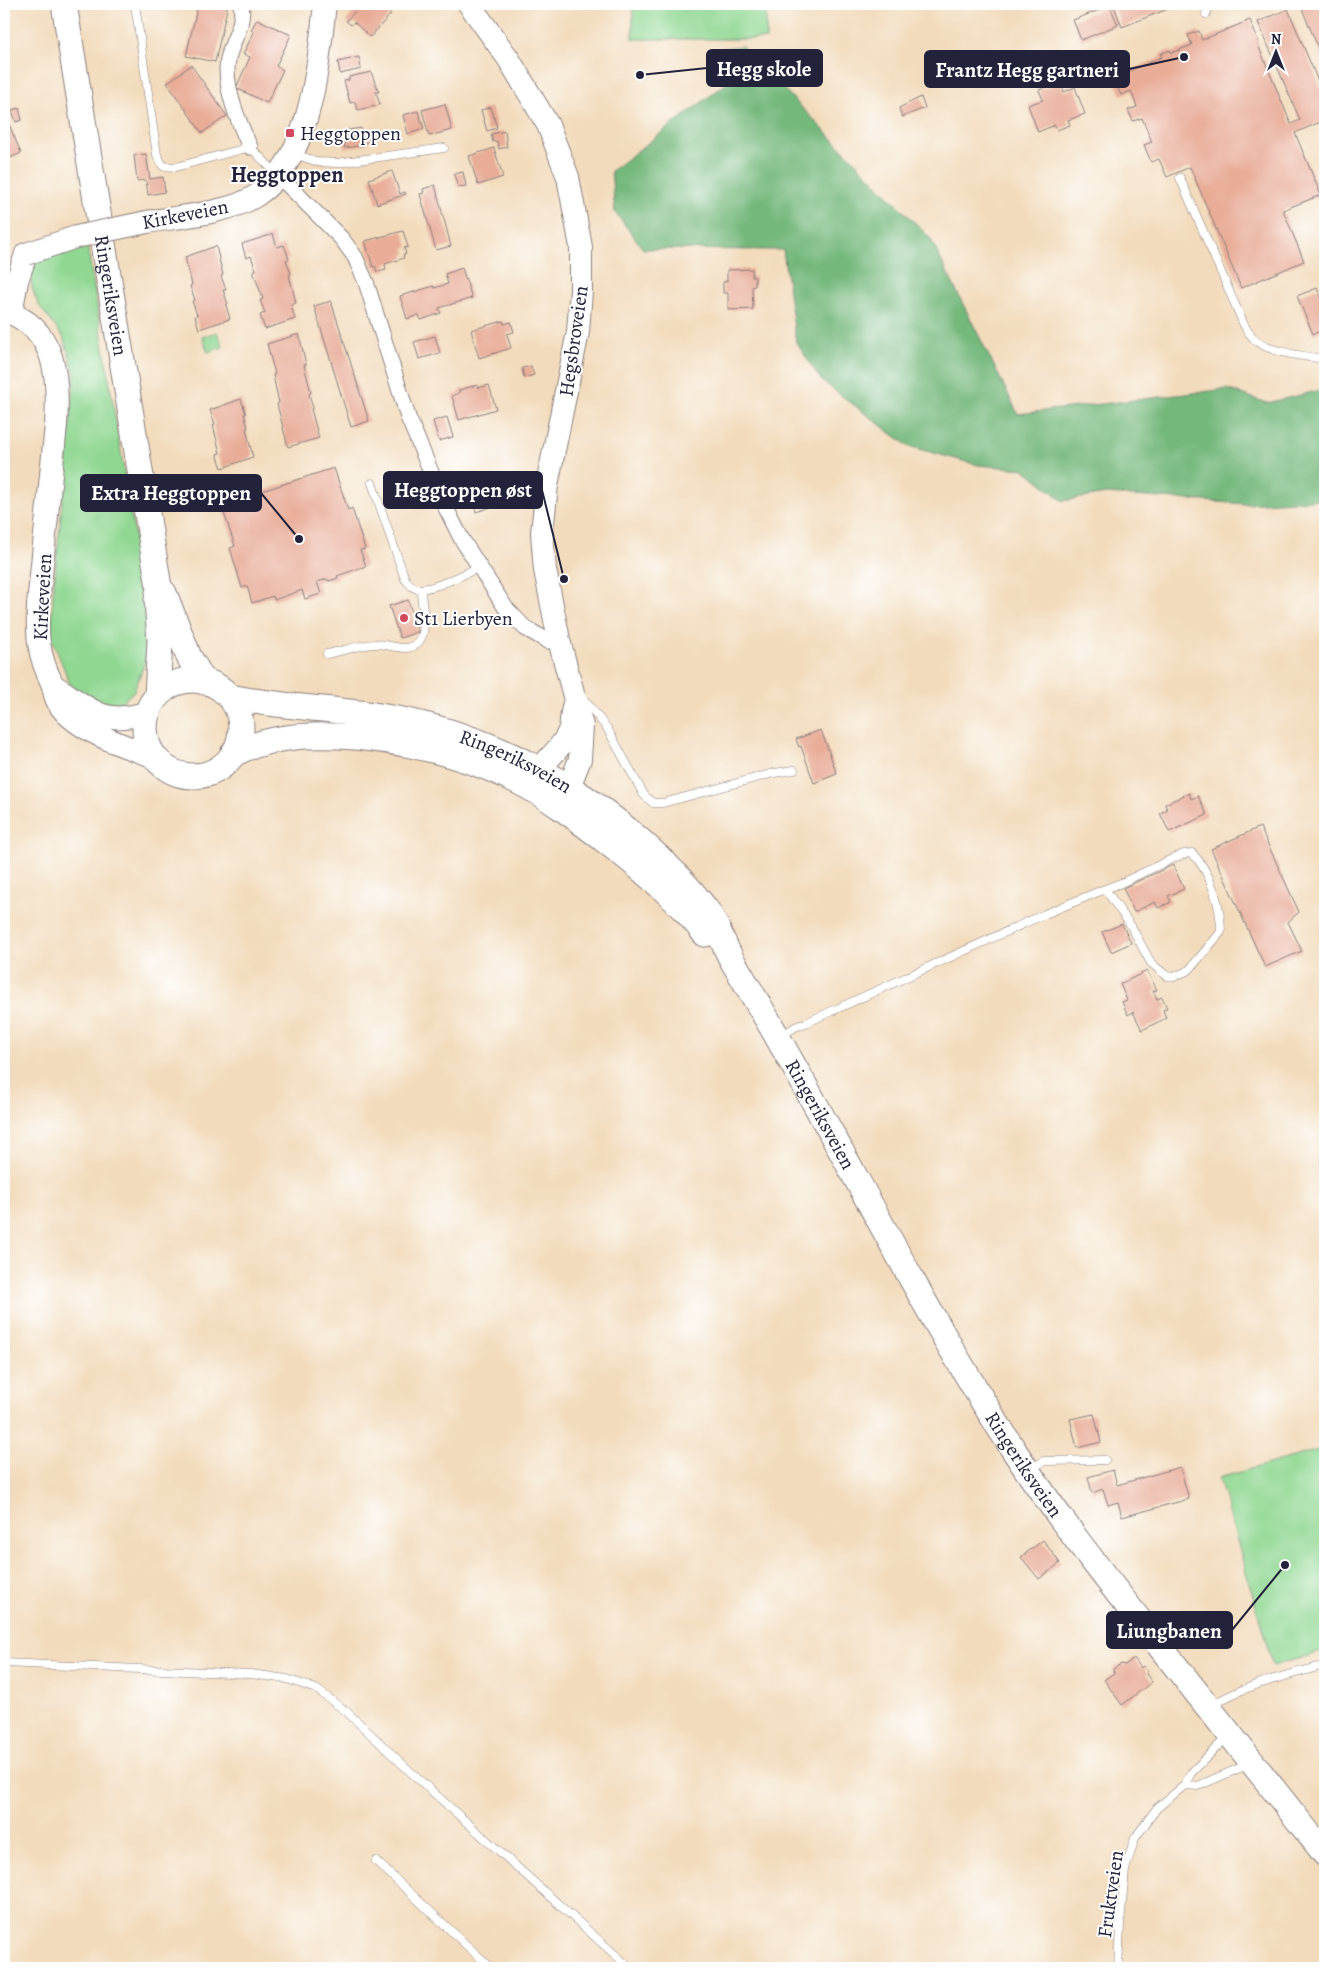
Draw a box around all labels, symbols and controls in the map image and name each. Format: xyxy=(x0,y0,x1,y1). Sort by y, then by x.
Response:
north arrow xyxy=(1252,28,1302,78)
text: N xyxy=(1271,30,1281,49)
callout: Hegg skole xyxy=(707,50,822,86)
callout: Frantz Hegg gartneri xyxy=(925,51,1129,87)
text: Hegg skole xyxy=(717,55,812,83)
text: Frantz Hegg gartneri xyxy=(935,56,1119,84)
place label: Heggtoppen xyxy=(300,120,401,147)
marker: Heggtoppen xyxy=(284,127,296,139)
district label: Heggtoppen xyxy=(230,160,344,190)
street label: Kirkeveien xyxy=(140,193,231,236)
street label: Ringeriksveien xyxy=(88,233,134,358)
street label: Hegsbroveien xyxy=(552,284,595,398)
callout: Heggtoppen øst xyxy=(384,472,542,508)
callout: Extra Heggtoppen xyxy=(81,475,261,511)
text: Heggtoppen øst xyxy=(394,476,532,504)
text: Extra Heggtoppen xyxy=(91,479,251,507)
street label: Kirkeveien xyxy=(27,553,58,641)
place label: St1 Lierbyen xyxy=(414,605,513,632)
marker: St1 Lierbyen xyxy=(398,612,410,624)
street label: Ringeriksveien xyxy=(456,723,577,800)
street label: Ringeriksveien xyxy=(779,1054,862,1174)
street label: Ringeriksveien xyxy=(978,1406,1069,1523)
callout: Liungbanen xyxy=(1107,1612,1232,1648)
text: Liungbanen xyxy=(1116,1617,1222,1645)
street label: Fruktveien xyxy=(1091,1849,1130,1940)

